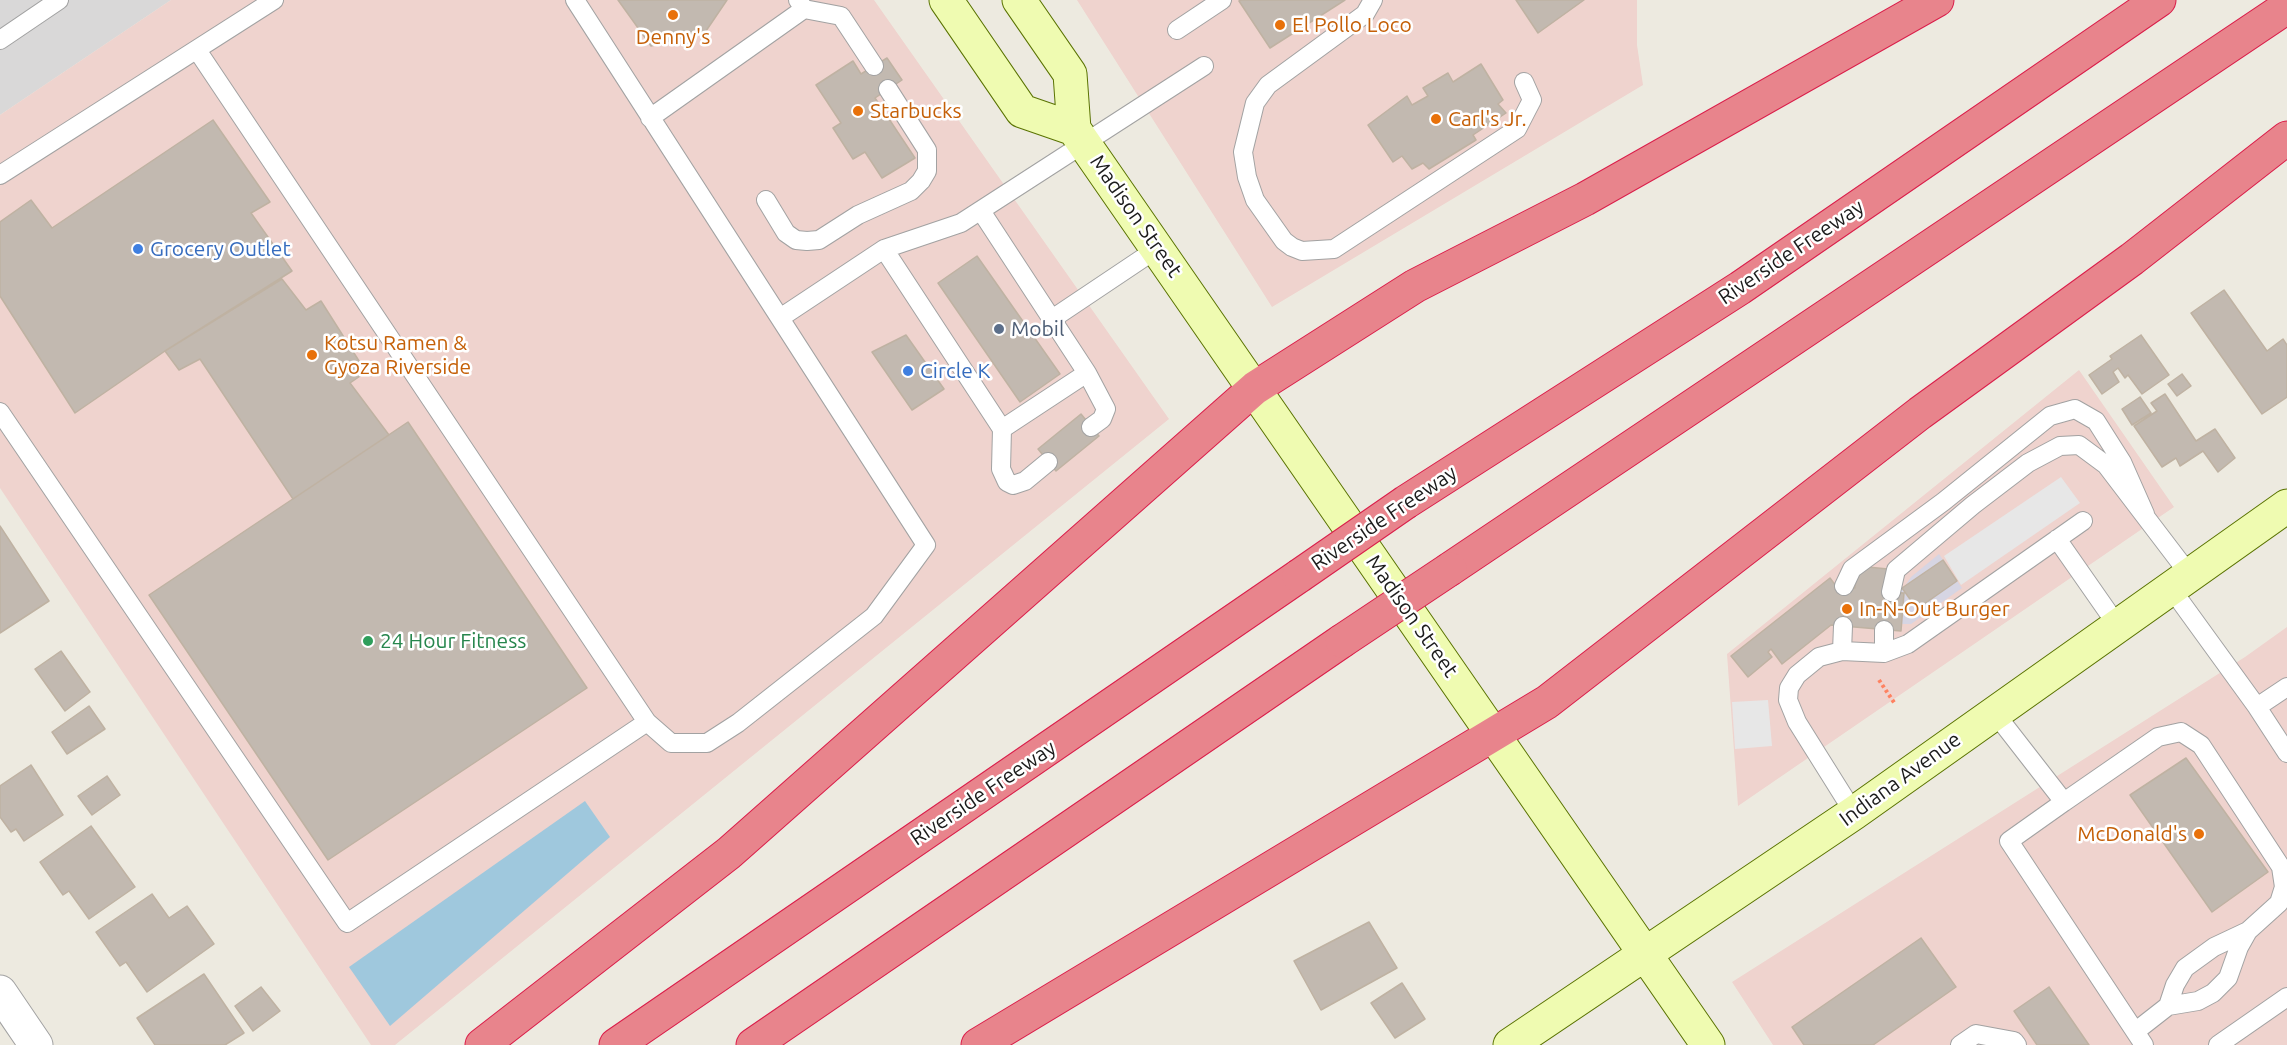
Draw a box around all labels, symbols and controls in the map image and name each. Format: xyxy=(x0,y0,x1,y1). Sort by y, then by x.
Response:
marker: Denny's xyxy=(666,8,680,22)
place label: El Pollo Loco xyxy=(1292,12,1412,38)
marker: El Pollo Loco xyxy=(1273,18,1287,32)
place label: Denny's xyxy=(636,24,710,50)
place label: Starbucks xyxy=(870,98,962,124)
marker: Starbucks xyxy=(851,104,865,118)
place label: Carl's Jr. xyxy=(1448,106,1527,132)
marker: Carl's Jr. xyxy=(1429,112,1443,126)
street label: Madison Street xyxy=(1085,150,1187,282)
street label: Riverside Freeway xyxy=(1714,194,1868,310)
place label: Grocery Outlet xyxy=(150,236,291,262)
marker: Grocery Outlet xyxy=(131,242,145,256)
place label: Mobil xyxy=(1011,316,1064,342)
marker: Mobil xyxy=(992,322,1006,336)
place label: Kotsu Ramen & Gyoza Riverside xyxy=(324,330,471,380)
marker: Kotsu Ramen & Gyoza Riverside xyxy=(305,348,319,362)
place label: Circle K xyxy=(920,358,990,384)
marker: Circle K xyxy=(901,364,915,378)
street label: Riverside Freeway xyxy=(1307,460,1461,576)
street label: Madison Street xyxy=(1361,550,1463,682)
place label: In-N-Out Burger xyxy=(1859,596,2010,622)
marker: In-N-Out Burger xyxy=(1840,602,1854,616)
place label: 24 Hour Fitness xyxy=(380,628,526,654)
marker: 24 Hour Fitness xyxy=(361,634,375,648)
street label: Indiana Avenue xyxy=(1834,727,1966,831)
street label: Riverside Freeway xyxy=(906,735,1060,851)
place label: McDonald's xyxy=(2077,821,2187,847)
marker: McDonald's xyxy=(2192,827,2206,841)

